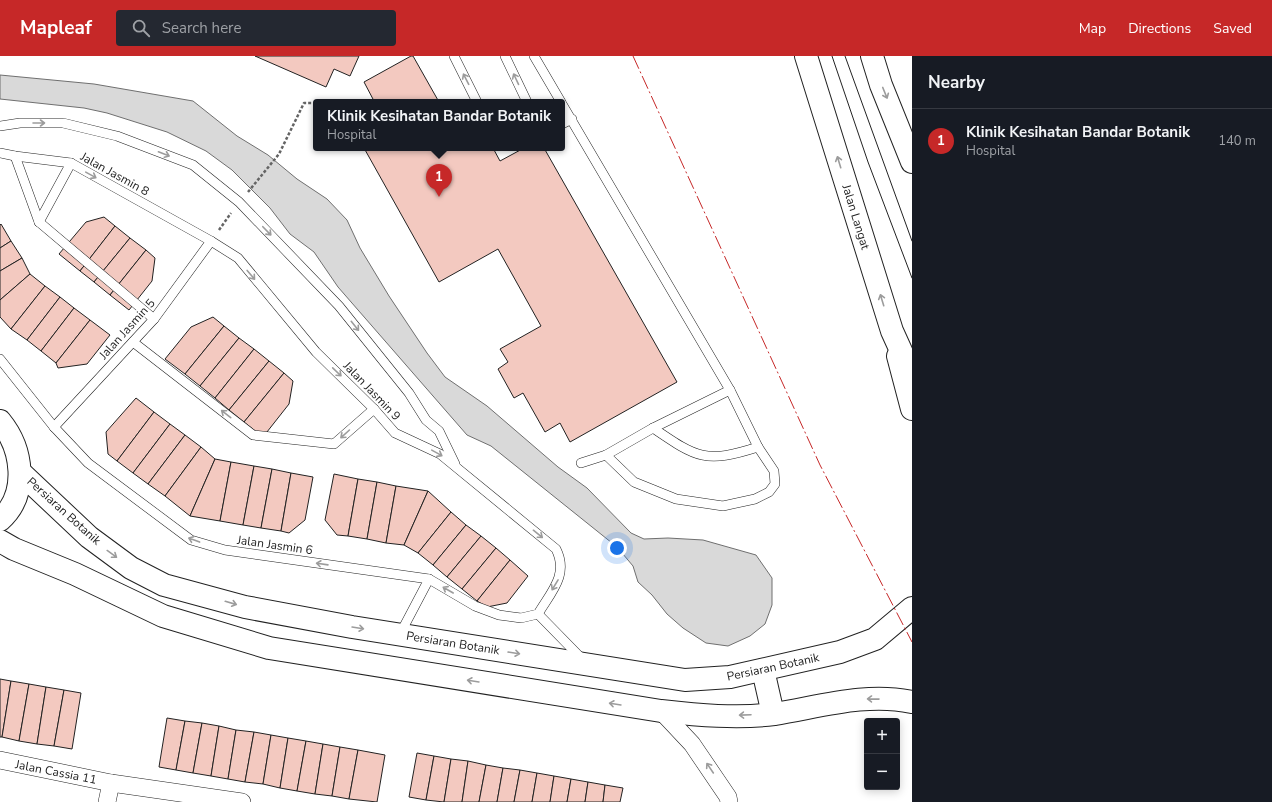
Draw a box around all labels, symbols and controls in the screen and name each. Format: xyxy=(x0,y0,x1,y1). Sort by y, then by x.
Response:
search box xyxy=(116,10,396,46)
text: Mapleaf xyxy=(20,15,92,41)
icon: search xyxy=(130,17,152,39)
text: Search here xyxy=(162,18,241,38)
text: Map xyxy=(1079,19,1106,38)
text: Directions xyxy=(1128,19,1191,38)
text: Saved xyxy=(1213,19,1252,38)
text: Nearby xyxy=(928,71,985,94)
one-way arrow xyxy=(462,73,469,85)
one-way arrow xyxy=(512,73,519,85)
one-way arrow xyxy=(881,86,889,98)
popup xyxy=(313,99,565,151)
text: Klinik Kesihatan Bandar Botanik xyxy=(327,106,551,126)
one-way arrow xyxy=(32,119,45,127)
text: Klinik Kesihatan Bandar Botanik xyxy=(966,122,1190,142)
text: Hospital xyxy=(327,126,376,144)
text: 1 xyxy=(937,132,945,150)
text: 140 m xyxy=(1218,132,1256,150)
text: Hospital xyxy=(966,142,1015,160)
street label: Jalan Jasmin 8 xyxy=(77,148,152,199)
one-way arrow xyxy=(158,151,170,159)
one-way arrow xyxy=(835,156,842,169)
pin: 1 xyxy=(426,164,452,197)
one-way arrow xyxy=(85,171,97,179)
street label: Jalan Langat xyxy=(838,181,874,252)
one-way arrow xyxy=(262,226,272,236)
one-way arrow xyxy=(247,269,256,280)
one-way arrow xyxy=(878,293,885,306)
street label: Jalan Jasmin 5 xyxy=(95,295,158,363)
one-way arrow xyxy=(351,321,359,332)
street label: Jalan Jasmin 9 xyxy=(339,357,404,424)
one-way arrow xyxy=(332,367,342,377)
one-way arrow xyxy=(221,410,232,418)
one-way arrow xyxy=(340,430,350,439)
one-way arrow xyxy=(431,449,443,457)
street label: Persiaran Botanik xyxy=(24,474,105,549)
one-way arrow xyxy=(532,530,543,539)
street label: Jalan Jasmin 6 xyxy=(235,532,314,558)
one-way arrow xyxy=(189,536,201,544)
your location xyxy=(607,538,627,558)
one-way arrow xyxy=(106,550,117,558)
one-way arrow xyxy=(316,560,329,568)
one-way arrow xyxy=(551,579,559,591)
one-way arrow xyxy=(442,586,454,594)
one-way arrow xyxy=(224,600,237,607)
one-way arrow xyxy=(351,624,364,632)
street label: Persiaran Botanik xyxy=(405,628,502,658)
one-way arrow xyxy=(507,649,520,657)
street label: Persiaran Botanik xyxy=(725,649,822,685)
one-way arrow xyxy=(467,677,480,685)
one-way arrow xyxy=(867,695,880,703)
one-way arrow xyxy=(609,700,622,708)
one-way arrow xyxy=(739,711,752,719)
map controls xyxy=(864,718,900,790)
button: + xyxy=(864,718,900,754)
button: − xyxy=(864,754,900,790)
street label: Jalan Cassia 11 xyxy=(13,756,98,788)
one-way arrow xyxy=(706,763,714,774)

